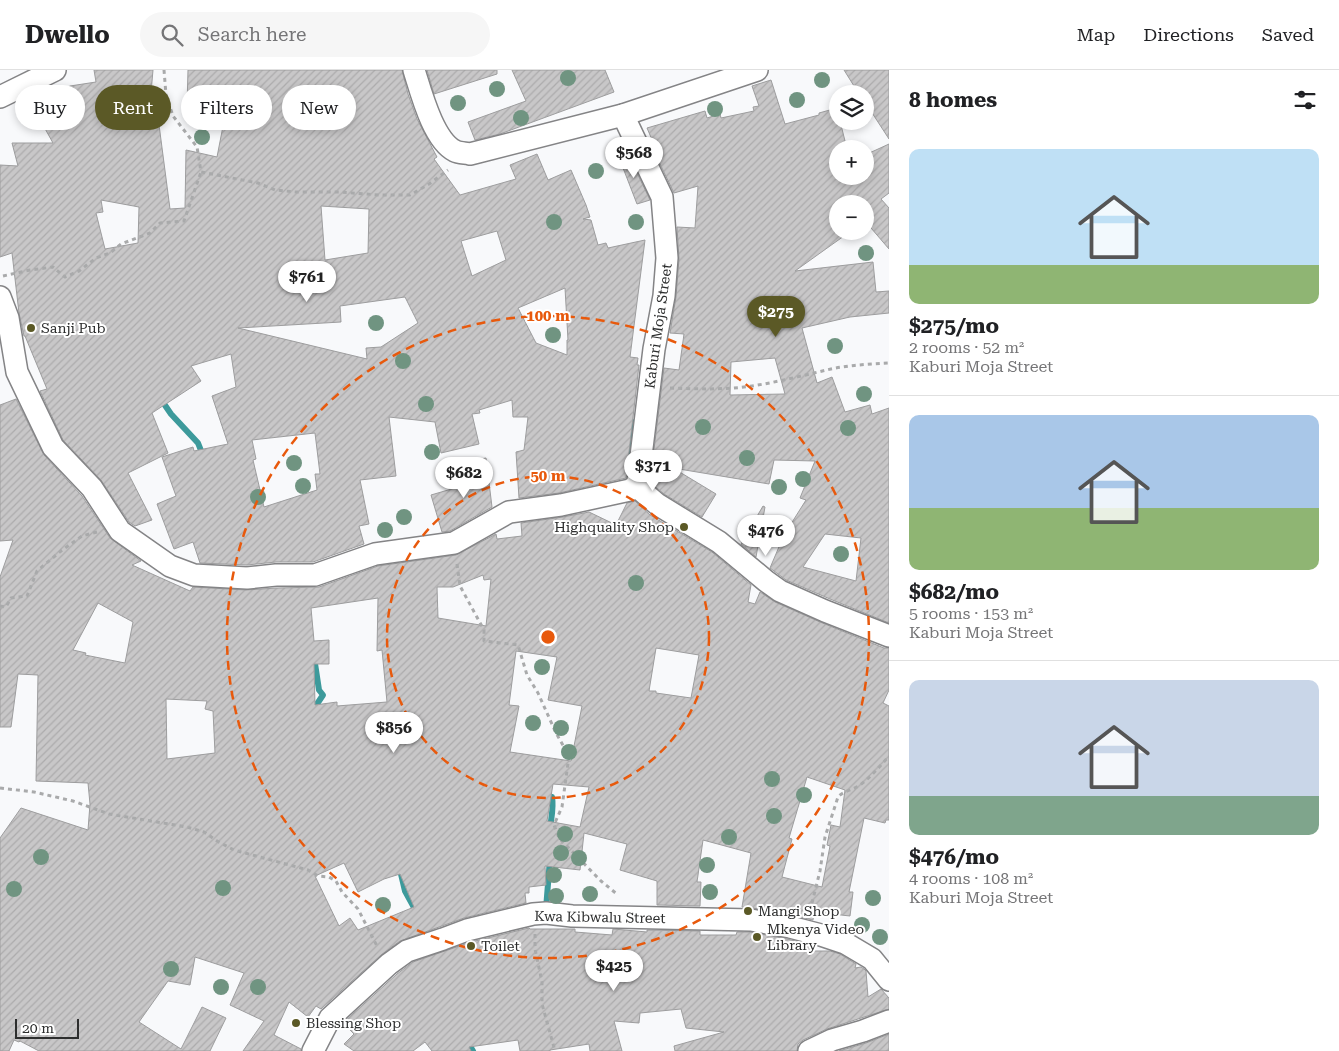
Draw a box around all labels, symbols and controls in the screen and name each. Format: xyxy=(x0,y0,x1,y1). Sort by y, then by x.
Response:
search box xyxy=(140,12,490,57)
text: Dwello xyxy=(25,21,110,49)
icon: search xyxy=(158,21,186,49)
text: Search here xyxy=(198,23,307,46)
text: Map xyxy=(1077,24,1115,45)
text: Directions xyxy=(1143,24,1234,45)
text: Saved xyxy=(1262,24,1314,45)
chip: Buy xyxy=(15,85,85,130)
chip: Rent xyxy=(95,85,171,130)
chip: Filters xyxy=(181,85,272,130)
chip: New xyxy=(282,85,356,130)
map controls xyxy=(829,85,874,240)
button: layers xyxy=(829,85,874,130)
icon: filters xyxy=(1291,86,1319,114)
text: 8 homes xyxy=(909,88,997,112)
pin: $568 xyxy=(604,136,664,179)
button: + xyxy=(829,140,874,185)
text: $568 xyxy=(616,143,652,162)
icon: home xyxy=(1069,182,1159,272)
button: − xyxy=(829,195,874,240)
pin: $761 xyxy=(277,260,337,303)
street label: Kaburi Moja Street xyxy=(641,262,675,390)
text: $761 xyxy=(289,267,325,286)
pin: $275 xyxy=(746,296,806,338)
text: $275 xyxy=(758,302,794,321)
text: 100 m xyxy=(526,307,570,325)
text: $275/mo xyxy=(909,314,999,338)
place label: Sanji Pub xyxy=(41,320,106,336)
marker: Sanji Pub xyxy=(25,322,37,334)
text: 2 rooms · 52 m² xyxy=(909,338,1024,357)
text: Kaburi Moja Street xyxy=(909,357,1053,376)
icon: home xyxy=(1069,447,1159,537)
pin: $371 xyxy=(623,450,683,492)
pin: $682 xyxy=(434,456,494,499)
text: $371 xyxy=(635,456,671,475)
text: $682 xyxy=(446,463,482,482)
text: 50 m xyxy=(530,467,566,485)
pin: $476 xyxy=(736,514,796,557)
place label: Highquality Shop xyxy=(554,519,674,535)
marker: Highquality Shop xyxy=(678,521,690,533)
text: $476 xyxy=(748,521,784,540)
text: $682/mo xyxy=(909,580,999,604)
text: 5 rooms · 153 m² xyxy=(909,604,1033,623)
text: Kaburi Moja Street xyxy=(909,623,1053,642)
centre of rings xyxy=(539,628,557,646)
pin: $856 xyxy=(364,712,424,754)
icon: home xyxy=(1069,712,1159,802)
text: $856 xyxy=(376,718,412,737)
text: $476/mo xyxy=(909,845,999,869)
text: 4 rooms · 108 m² xyxy=(909,869,1033,888)
text: Kaburi Moja Street xyxy=(909,888,1053,907)
place label: Mangi Shop xyxy=(758,903,839,919)
marker: Mangi Shop xyxy=(742,905,754,917)
street label: Kwa Kibwalu Street xyxy=(534,908,666,926)
place label: Mkenya Video Library xyxy=(767,921,864,953)
marker: Mkenya Video Library xyxy=(751,931,763,943)
place label: Toilet xyxy=(481,938,520,954)
marker: Toilet xyxy=(465,940,477,952)
pin: $425 xyxy=(584,950,644,992)
text: $425 xyxy=(596,956,632,975)
place label: Blessing Shop xyxy=(306,1015,401,1031)
scale bar xyxy=(15,1016,79,1039)
marker: Blessing Shop xyxy=(290,1017,302,1029)
text: 20 m xyxy=(22,1020,54,1036)

